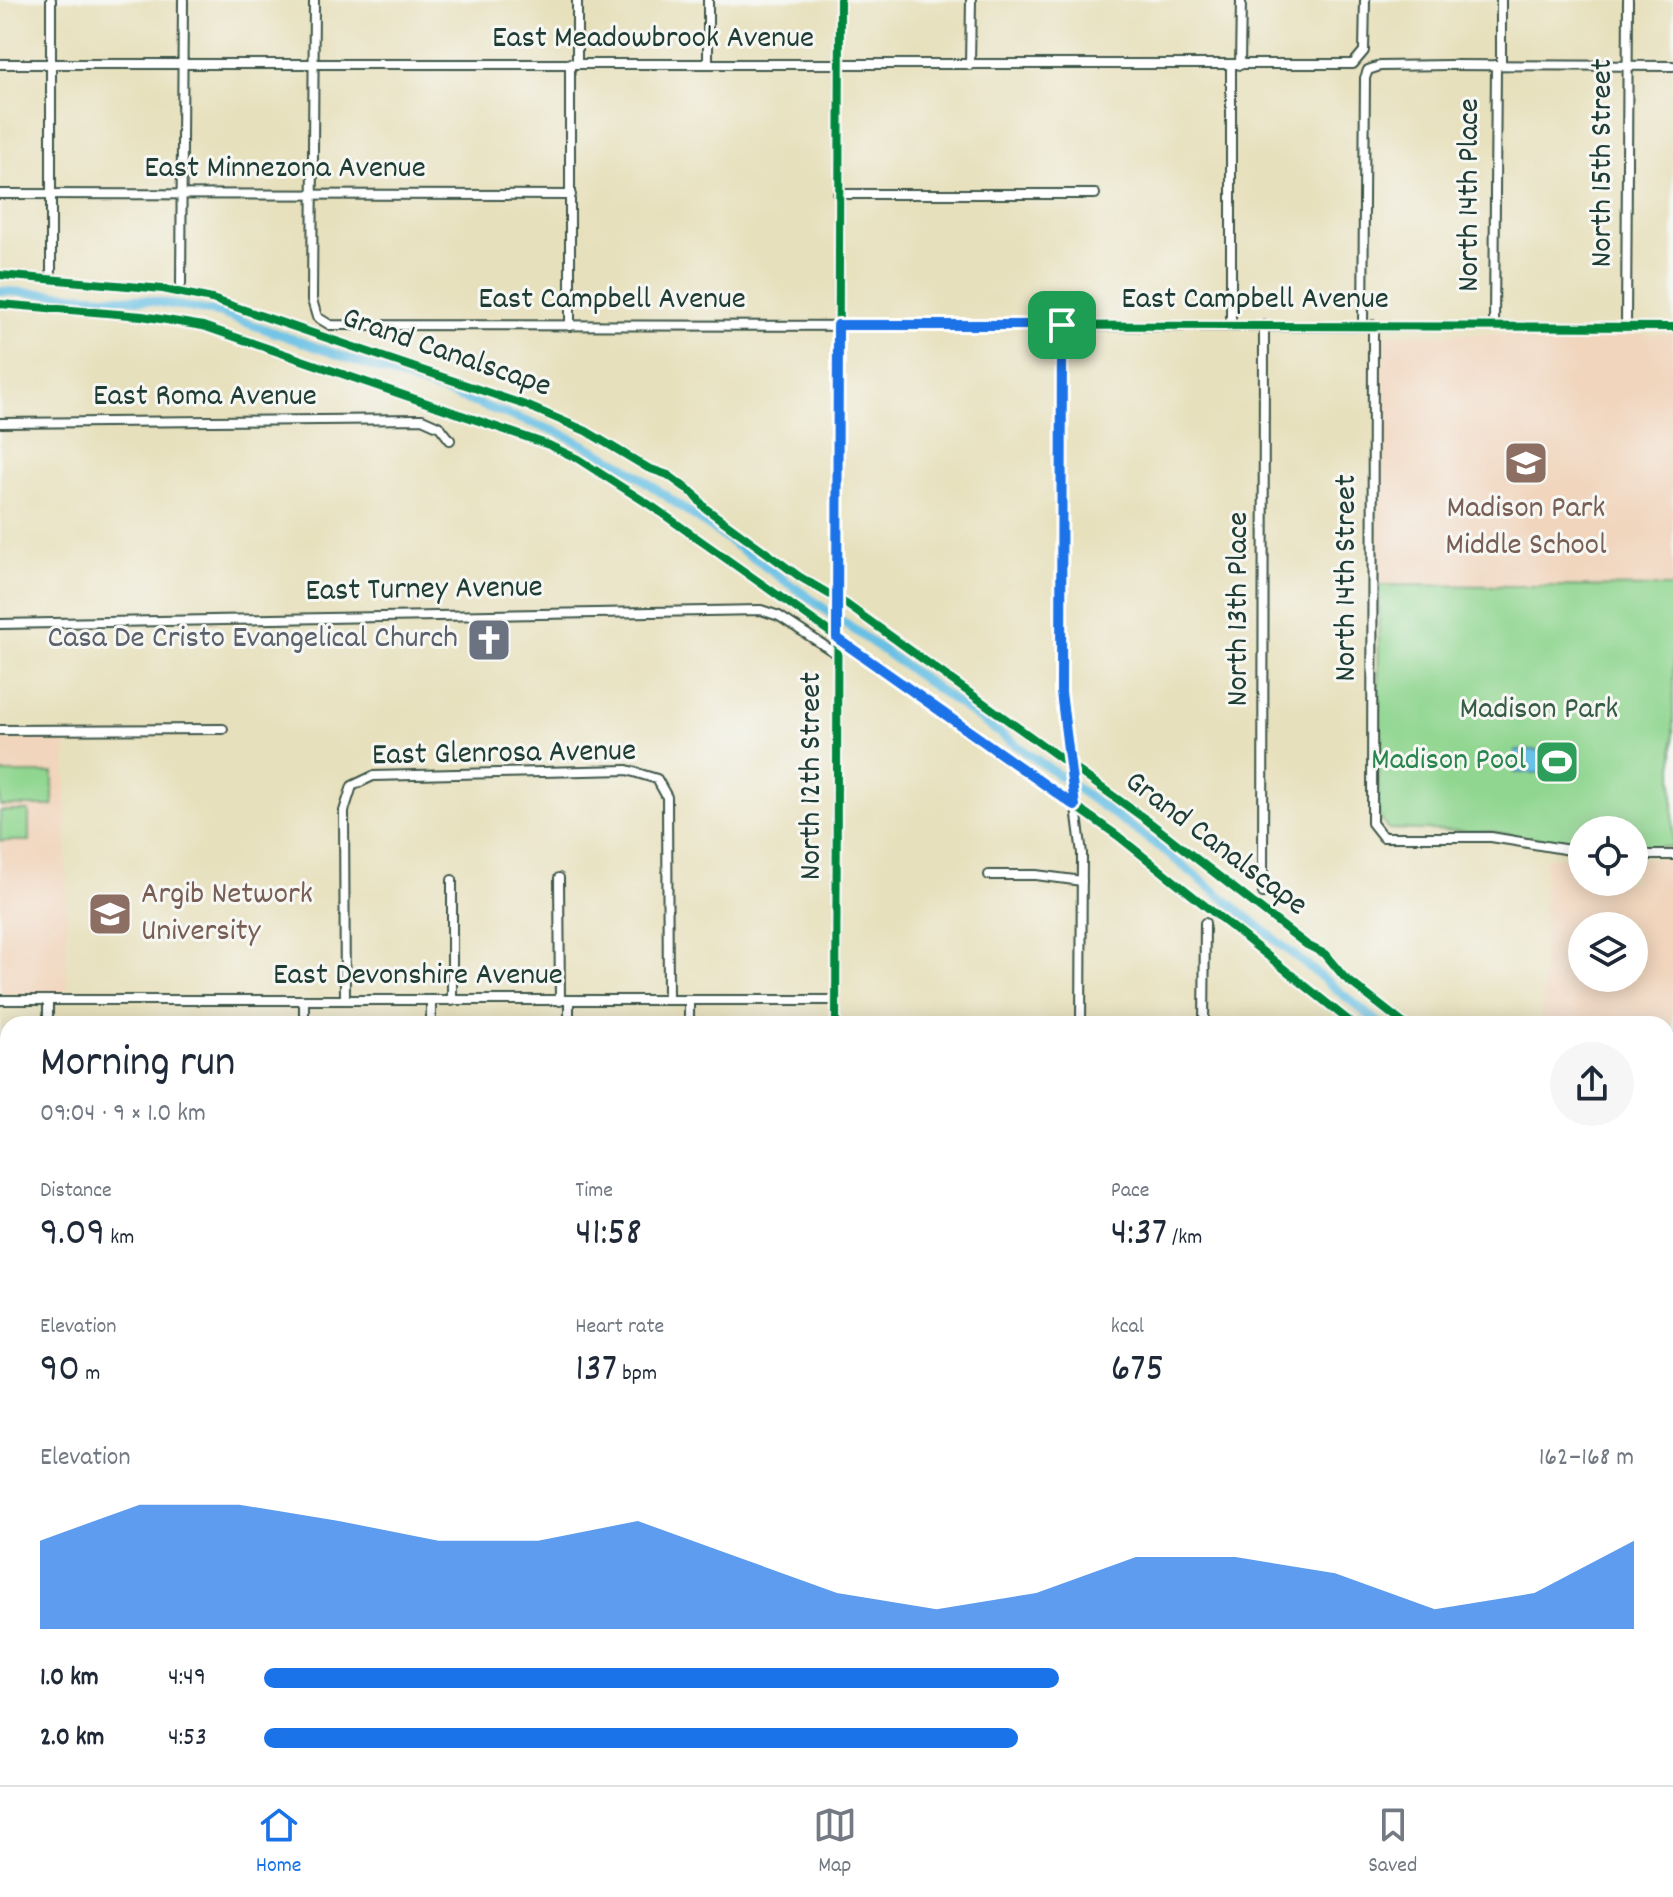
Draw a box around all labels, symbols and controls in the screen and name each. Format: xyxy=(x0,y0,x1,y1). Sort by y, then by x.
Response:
street label: East Meadowbrook Avenue xyxy=(492,17,814,63)
street label: North 15th Street xyxy=(1581,58,1627,268)
street label: North 14th Place xyxy=(1448,98,1494,292)
street label: East Minnezona Avenue xyxy=(144,147,426,193)
street label: East Campbell Avenue xyxy=(478,278,746,324)
street label: East Campbell Avenue xyxy=(1121,278,1389,324)
pin xyxy=(1028,291,1096,359)
street label: Grand Canalscape xyxy=(335,297,557,411)
icon: arrive xyxy=(1040,303,1084,347)
street label: East Roma Avenue xyxy=(93,375,317,421)
school or university icon: Madison Park Middle School xyxy=(1502,439,1550,487)
street label: North 14th Street xyxy=(1325,474,1371,682)
place label: Madison Park Middle School xyxy=(1445,487,1607,570)
street label: North 13th Place xyxy=(1217,512,1263,706)
street label: East Turney Avenue xyxy=(305,566,543,616)
church icon: Casa De Cristo Evangelical Church xyxy=(465,616,513,664)
place label: Casa De Cristo Evangelical Church xyxy=(47,617,458,663)
street label: North 12th Street xyxy=(790,672,836,880)
park label: Madison Park xyxy=(1460,688,1618,734)
street label: East Glenrosa Avenue xyxy=(371,730,637,780)
sports icon: Madison Pool xyxy=(1533,738,1581,786)
place label: Madison Pool xyxy=(1371,739,1526,785)
street label: Grand Canalscape xyxy=(1114,761,1316,929)
map controls xyxy=(1568,816,1648,992)
button: locate xyxy=(1568,816,1648,896)
place label: Argib Network University xyxy=(141,873,313,956)
school or university icon: Argib Network University xyxy=(86,890,134,938)
button: layers xyxy=(1568,912,1648,992)
street label: East Devonshire Avenue xyxy=(273,954,563,1000)
text: Morning run xyxy=(40,1034,235,1097)
button: share xyxy=(1550,1042,1634,1126)
text: 09:04 · 9 × 1.0 km xyxy=(40,1096,206,1133)
text: Distance xyxy=(40,1176,112,1207)
text: Time xyxy=(575,1176,613,1207)
text: Pace xyxy=(1111,1176,1150,1207)
text: 9.09 xyxy=(40,1207,105,1264)
text: 41:58 xyxy=(575,1207,642,1264)
text: 4:37 xyxy=(1111,1207,1167,1264)
text: km xyxy=(105,1223,134,1254)
text: /km xyxy=(1167,1223,1202,1254)
text: Elevation xyxy=(40,1312,117,1343)
text: Heart rate xyxy=(575,1312,664,1343)
text: kcal xyxy=(1111,1312,1144,1343)
text: 90 xyxy=(40,1343,80,1400)
text: 137 xyxy=(575,1343,617,1400)
text: 675 xyxy=(1111,1343,1164,1400)
text: m xyxy=(80,1359,100,1390)
text: bpm xyxy=(617,1359,657,1390)
text: Elevation xyxy=(40,1440,130,1477)
text: 162–168 m xyxy=(1539,1440,1634,1477)
text: 1.0 km xyxy=(40,1660,99,1697)
text: 4:49 xyxy=(168,1660,206,1697)
text: 2.0 km xyxy=(40,1720,104,1757)
text: 4:53 xyxy=(168,1720,207,1757)
tab: Home xyxy=(256,1803,302,1882)
tab: Map xyxy=(813,1803,857,1882)
tab: Saved xyxy=(1368,1803,1417,1882)

